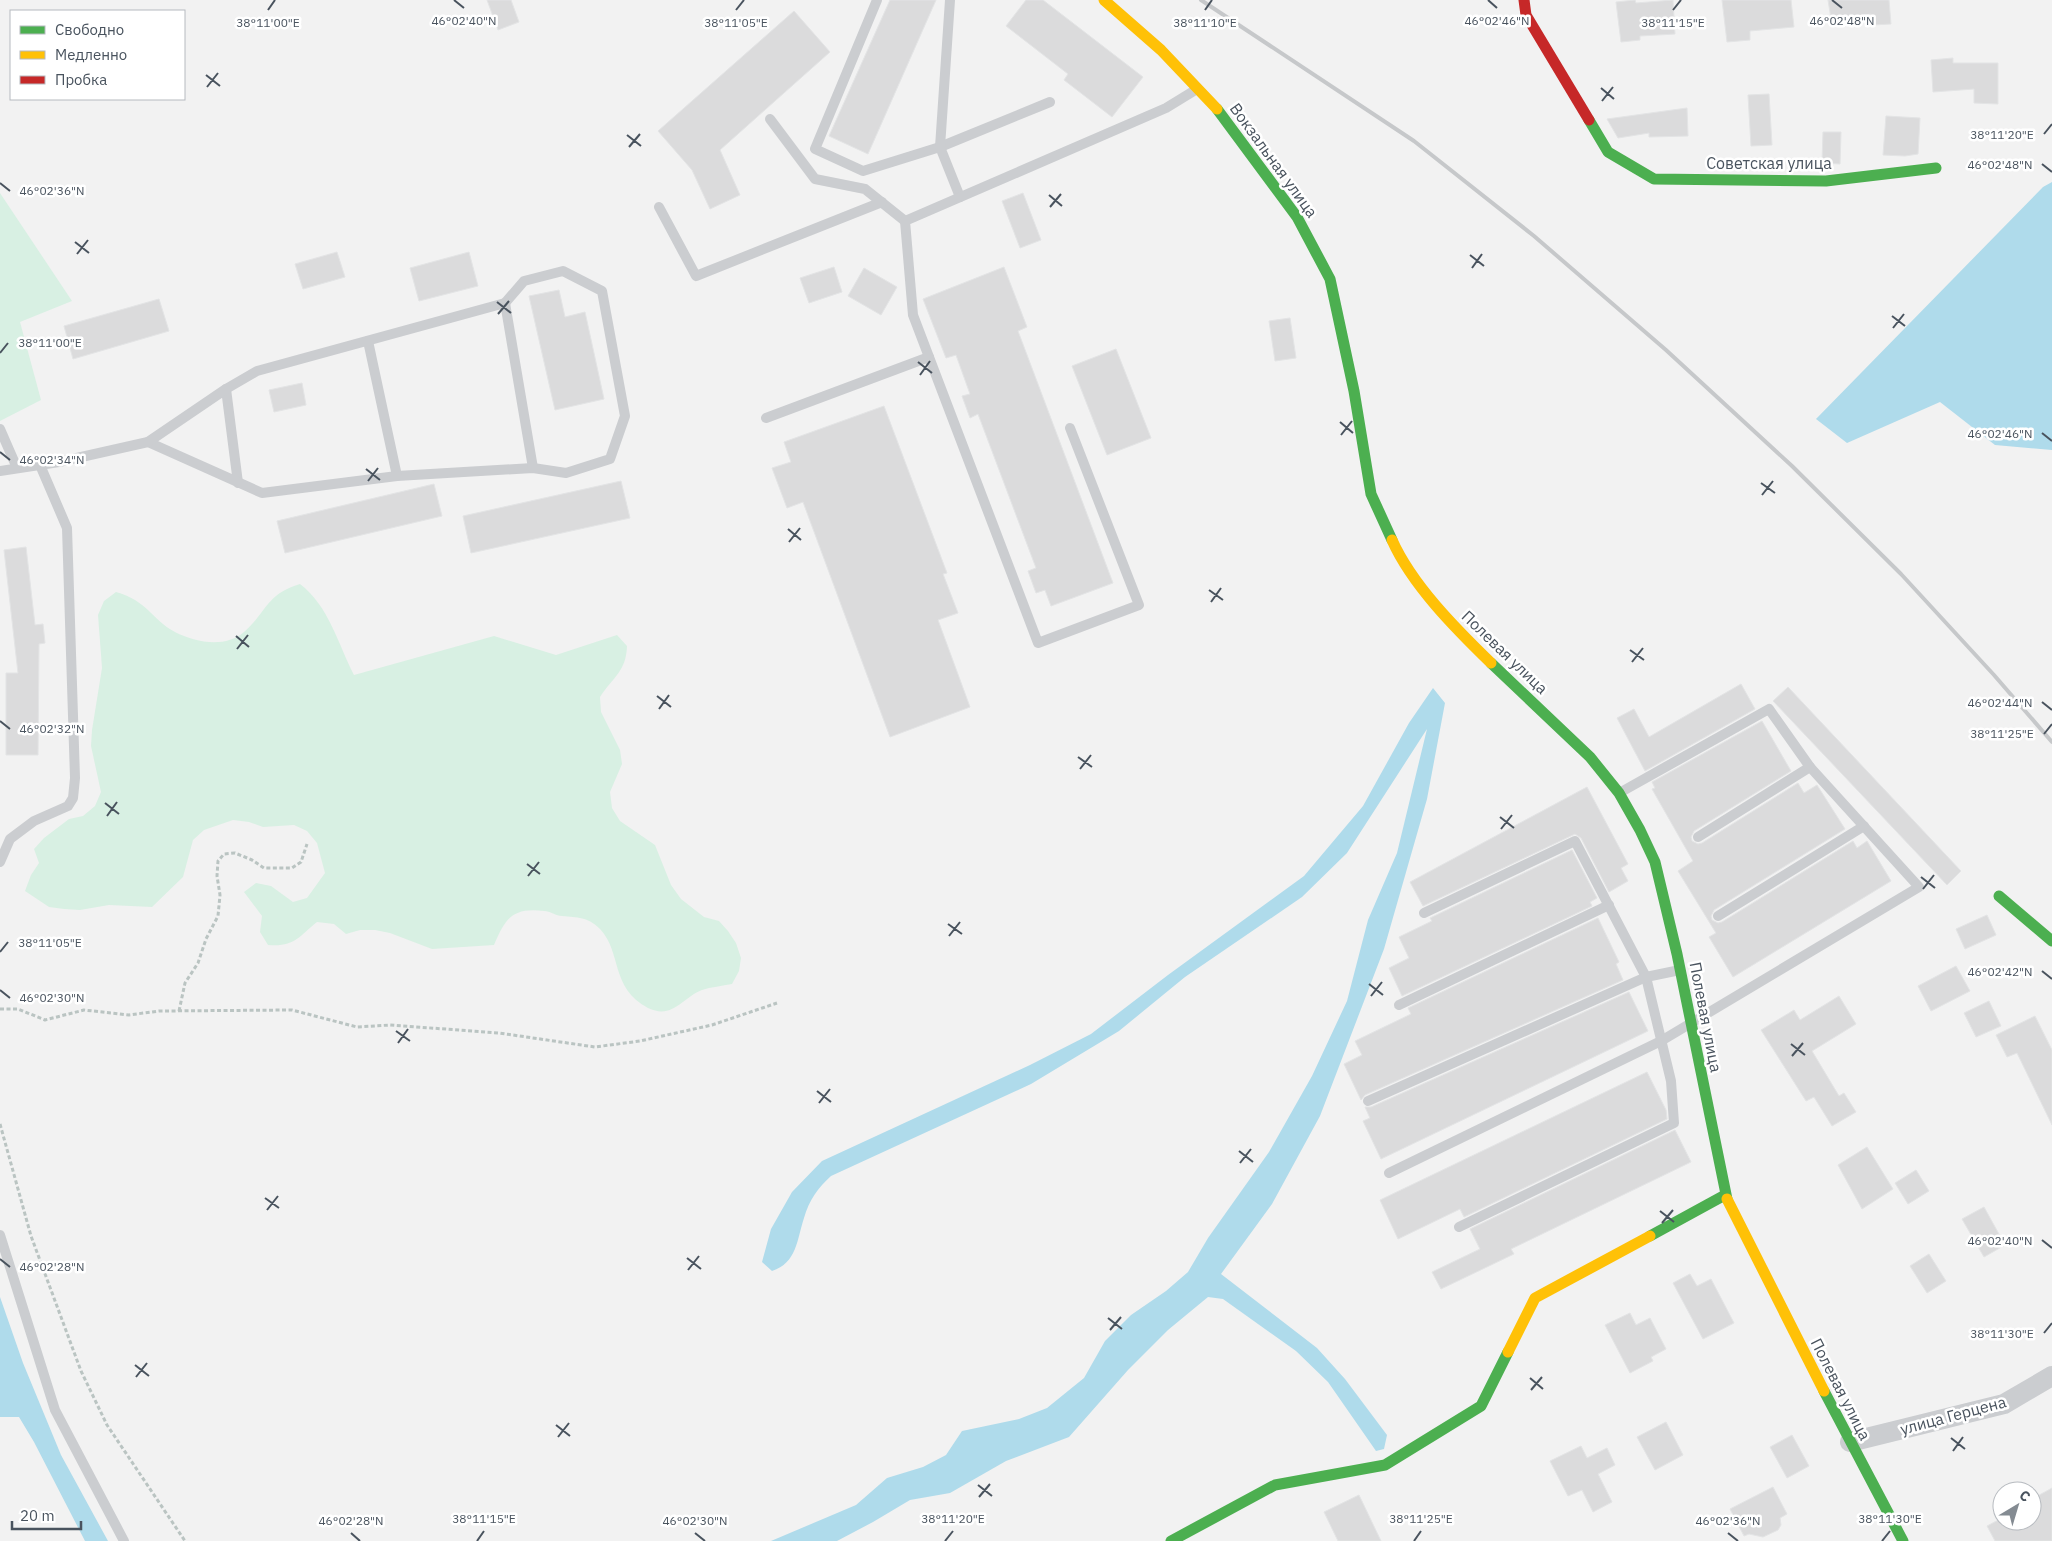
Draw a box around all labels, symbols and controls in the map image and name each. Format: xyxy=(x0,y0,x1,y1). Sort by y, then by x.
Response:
legend xyxy=(10,10,185,100)
text: 46°02'40"N xyxy=(431,13,497,28)
text: 46°02'46"N xyxy=(1464,13,1530,28)
text: 46°02'48"N xyxy=(1809,13,1875,28)
text: 38°11'00"E xyxy=(236,15,300,30)
text: 38°11'05"E xyxy=(704,15,768,30)
text: 38°11'10"E xyxy=(1173,15,1237,30)
text: 38°11'15"E xyxy=(1641,15,1705,30)
text: Свободно xyxy=(55,20,124,39)
text: Медленно xyxy=(55,45,127,64)
text: Пробка xyxy=(55,70,107,89)
street label: Вокзальная улица xyxy=(1226,99,1323,222)
text: 38°11'20"E xyxy=(1970,127,2034,142)
street label: Советская улица xyxy=(1706,153,1832,173)
text: 46°02'48"N xyxy=(1967,157,2033,172)
text: 46°02'36"N xyxy=(19,183,85,198)
text: 38°11'00"E xyxy=(18,335,82,350)
text: 46°02'46"N xyxy=(1967,426,2033,441)
text: 46°02'34"N xyxy=(19,452,85,467)
street label: Полевая улица xyxy=(1458,606,1553,698)
text: 46°02'44"N xyxy=(1967,695,2033,710)
text: 46°02'32"N xyxy=(19,721,85,736)
text: 38°11'25"E xyxy=(1970,726,2034,741)
text: 38°11'05"E xyxy=(18,935,82,950)
street label: Полевая улица xyxy=(1686,960,1727,1074)
text: 46°02'42"N xyxy=(1967,964,2033,979)
text: 46°02'30"N xyxy=(19,990,85,1005)
text: 46°02'40"N xyxy=(1967,1233,2033,1248)
text: 46°02'28"N xyxy=(19,1259,85,1274)
text: 38°11'30"E xyxy=(1970,1326,2034,1341)
street label: Полевая улица xyxy=(1807,1335,1876,1444)
street label: улица Герцена xyxy=(1898,1391,2009,1439)
north arrow xyxy=(1992,1481,2042,1531)
text: С xyxy=(2016,1486,2034,1506)
scale bar xyxy=(12,1498,81,1530)
text: 20 m xyxy=(20,1506,55,1525)
text: 38°11'15"E xyxy=(452,1511,516,1526)
text: 38°11'20"E xyxy=(921,1511,985,1526)
text: 38°11'25"E xyxy=(1389,1511,1453,1526)
text: 38°11'30"E xyxy=(1858,1511,1922,1526)
text: 46°02'28"N xyxy=(318,1513,384,1528)
text: 46°02'30"N xyxy=(662,1513,728,1528)
text: 46°02'36"N xyxy=(1695,1513,1761,1528)

